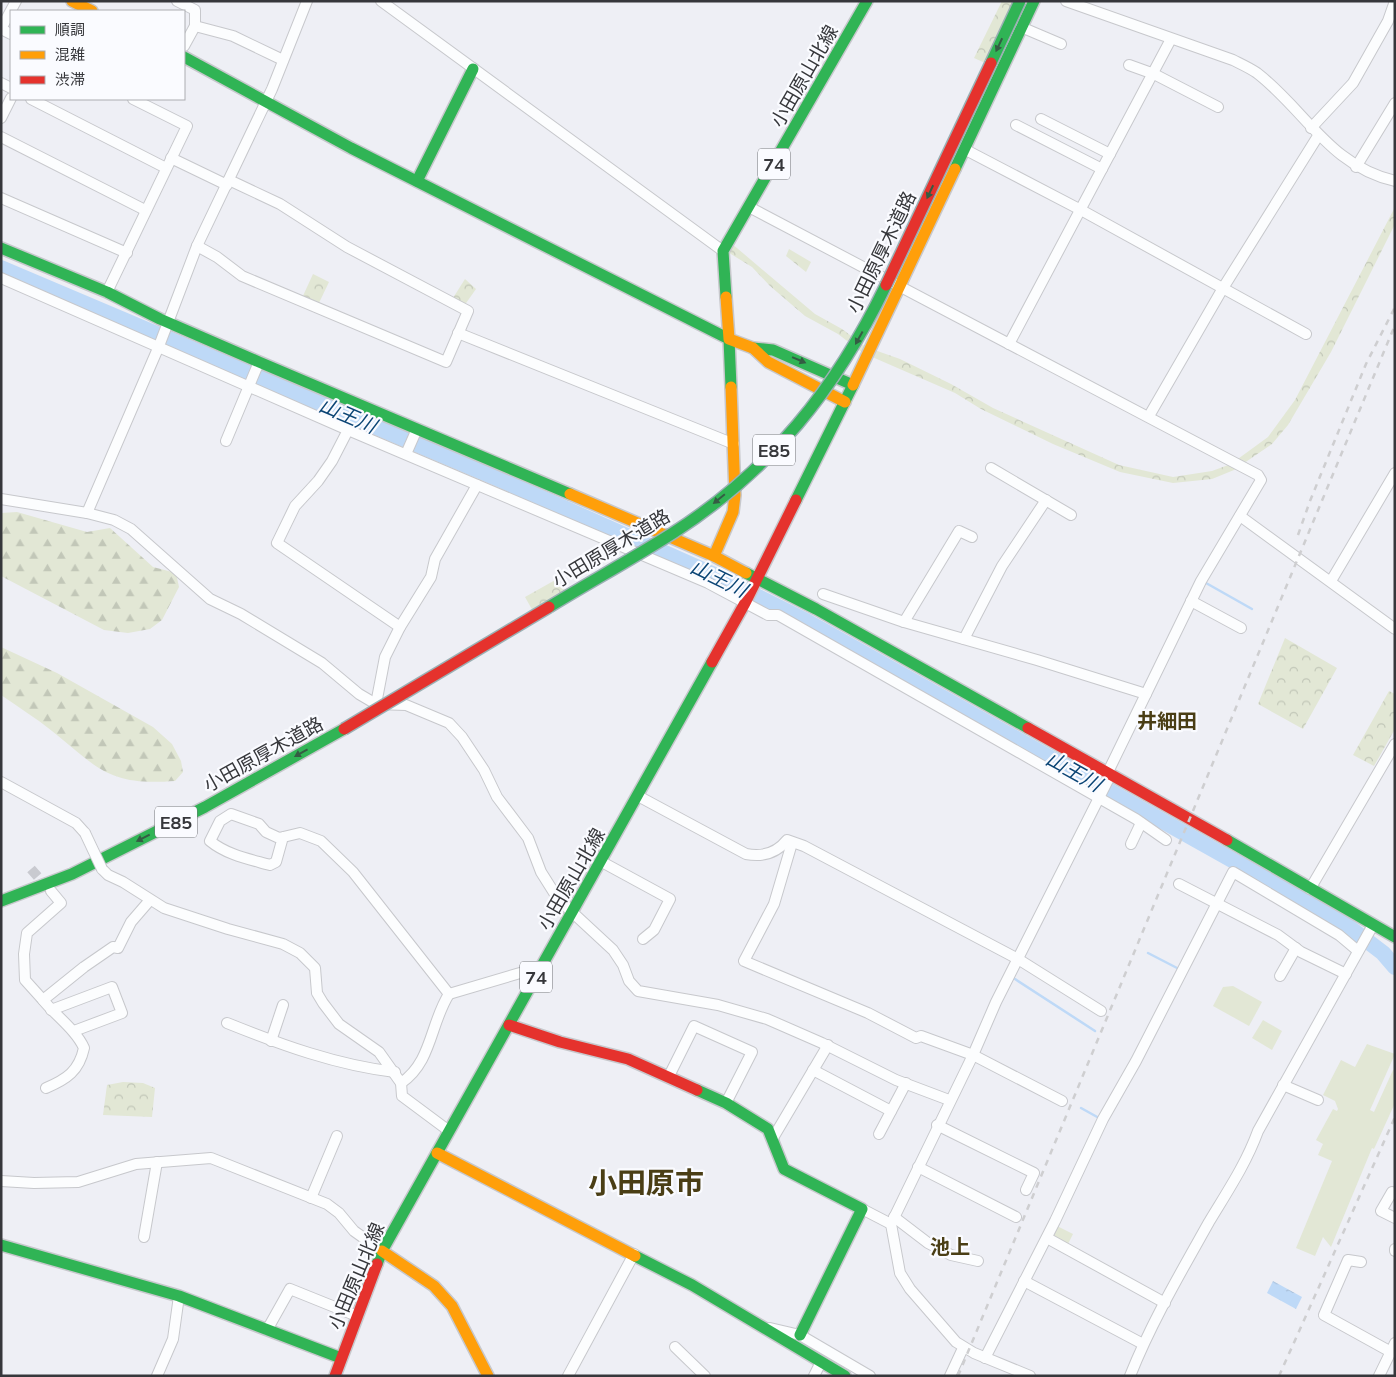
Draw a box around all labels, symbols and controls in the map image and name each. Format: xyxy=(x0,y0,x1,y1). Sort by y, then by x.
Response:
legend xyxy=(10,10,185,100)
text: 順調 xyxy=(55,20,85,39)
street label: 小田原山北線 xyxy=(765,21,843,131)
one-way arrow xyxy=(995,38,1003,52)
text: 混雑 xyxy=(55,45,85,64)
text: 渋滞 xyxy=(55,70,85,89)
road number: 74 xyxy=(758,148,790,180)
one-way arrow xyxy=(926,185,934,199)
street label: 小田原厚木道路 xyxy=(841,187,921,317)
one-way arrow xyxy=(854,331,863,345)
one-way arrow xyxy=(792,357,806,365)
water label: 山王川 xyxy=(316,392,382,439)
road number: E85 xyxy=(753,434,795,466)
one-way arrow xyxy=(713,494,726,505)
street label: 小田原厚木道路 xyxy=(548,503,674,593)
water label: 山王川 xyxy=(687,554,753,603)
district label: 井細田 xyxy=(1137,708,1197,733)
street label: 小田原厚木道路 xyxy=(199,711,327,797)
water label: 山王川 xyxy=(1042,746,1108,797)
one-way arrow xyxy=(294,749,309,757)
road number: E85 xyxy=(155,806,197,838)
street label: 小田原山北線 xyxy=(532,824,610,934)
one-way arrow xyxy=(136,834,150,842)
road number: 74 xyxy=(520,962,552,992)
district label: 小田原市 xyxy=(588,1164,704,1200)
street label: 小田原山北線 xyxy=(323,1219,389,1333)
district label: 池上 xyxy=(930,1234,970,1259)

